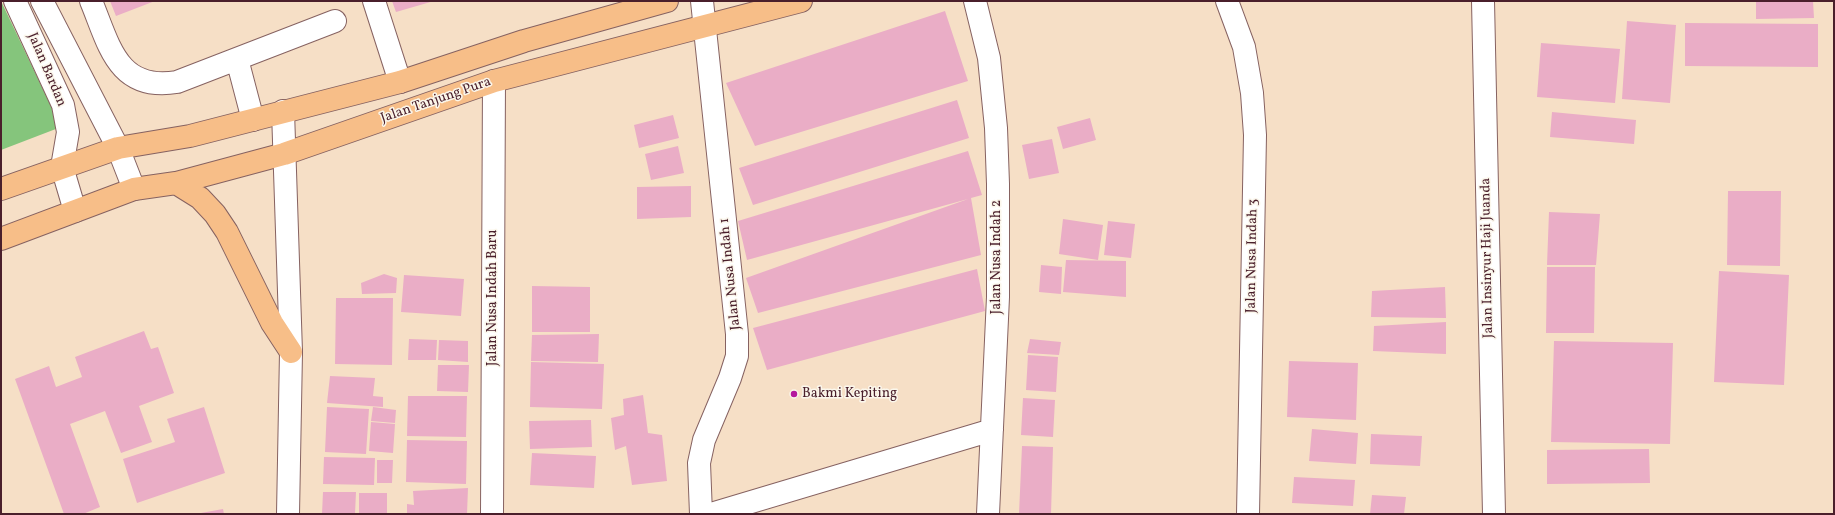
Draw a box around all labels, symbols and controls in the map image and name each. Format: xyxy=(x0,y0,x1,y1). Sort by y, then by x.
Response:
street label: Jalan Bardan xyxy=(23,31,69,109)
street label: Jalan Tanjung Pura xyxy=(379,74,493,128)
street label: Jalan Insinyur Haji Juanda xyxy=(1478,178,1498,338)
street label: Jalan Nusa Indah 3 xyxy=(1244,199,1262,313)
street label: Jalan Nusa Indah 2 xyxy=(989,200,1005,314)
street label: Jalan Nusa Indah 1 xyxy=(717,217,745,331)
street label: Jalan Nusa Indah Baru xyxy=(485,230,501,366)
place label: Bakmi Kepiting xyxy=(802,386,897,402)
marker: Bakmi Kepiting xyxy=(789,389,799,399)

